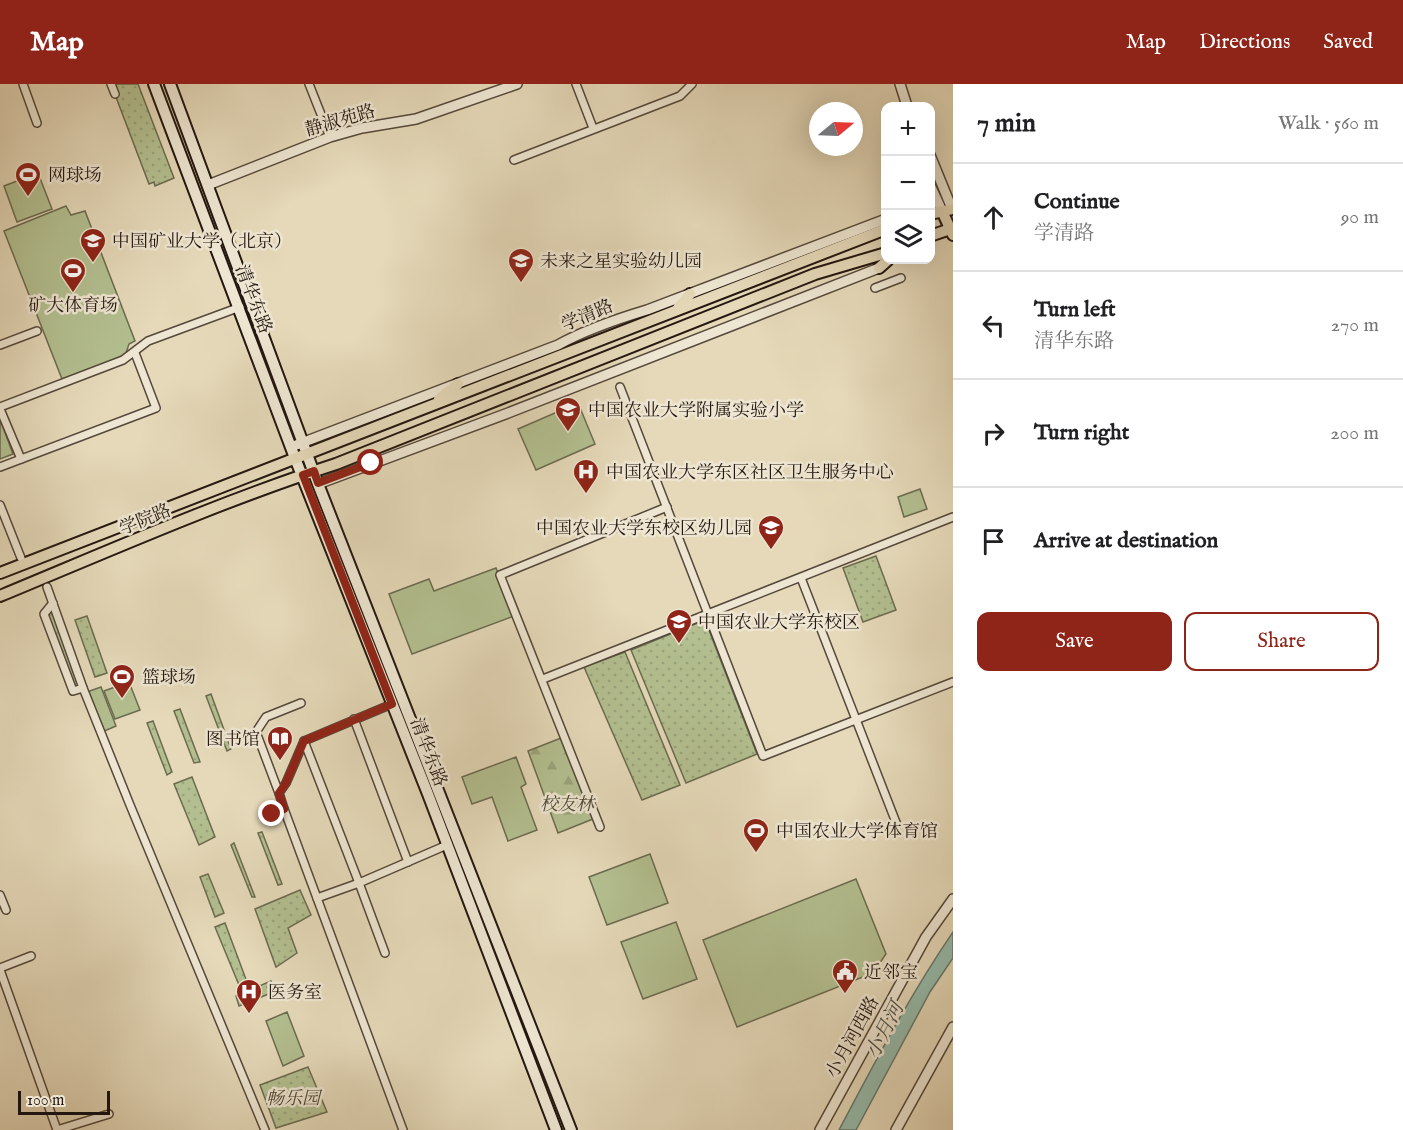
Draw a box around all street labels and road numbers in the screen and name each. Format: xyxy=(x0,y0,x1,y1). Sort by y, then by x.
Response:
street label: 静淑苑路 xyxy=(303,100,378,142)
street label: 清华东路 xyxy=(229,262,276,337)
street label: 学清路 xyxy=(558,295,617,338)
street label: 学院路 xyxy=(116,500,175,541)
street label: 清华东路 xyxy=(404,715,451,790)
street label: 小月河西路 xyxy=(821,993,885,1083)

